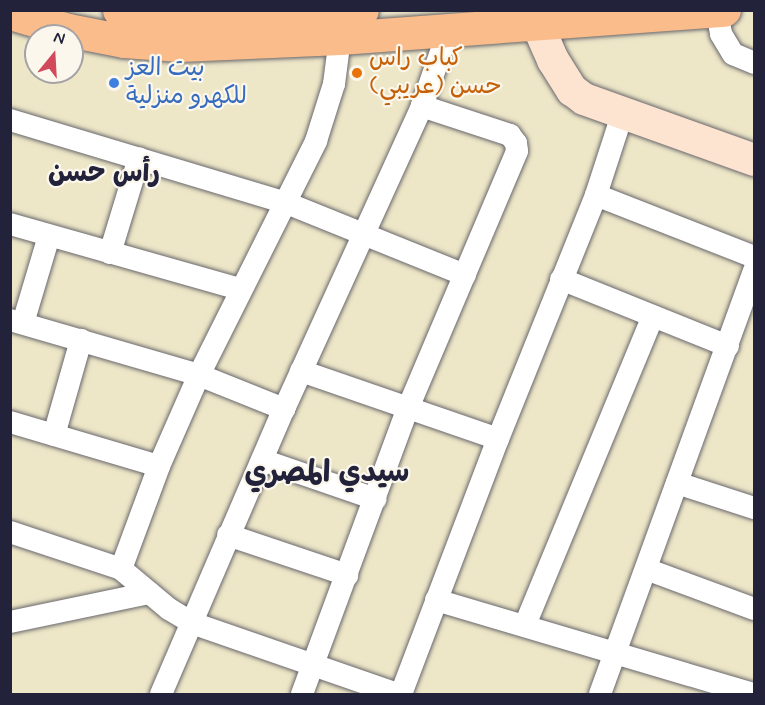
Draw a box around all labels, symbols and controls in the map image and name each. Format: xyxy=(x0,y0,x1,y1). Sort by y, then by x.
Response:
north arrow xyxy=(24,24,84,84)
text: N xyxy=(51,27,67,50)
place label: كباب راس حسن (عريبي) xyxy=(369,45,502,101)
place label: بيت العز للكهرو منزلية xyxy=(126,55,247,111)
marker: كباب راس حسن (عريبي) xyxy=(350,66,364,80)
marker: بيت العز للكهرو منزلية xyxy=(107,76,121,90)
district label: رأس حسن xyxy=(48,158,160,190)
district label: سيدي المصري xyxy=(244,455,410,491)

